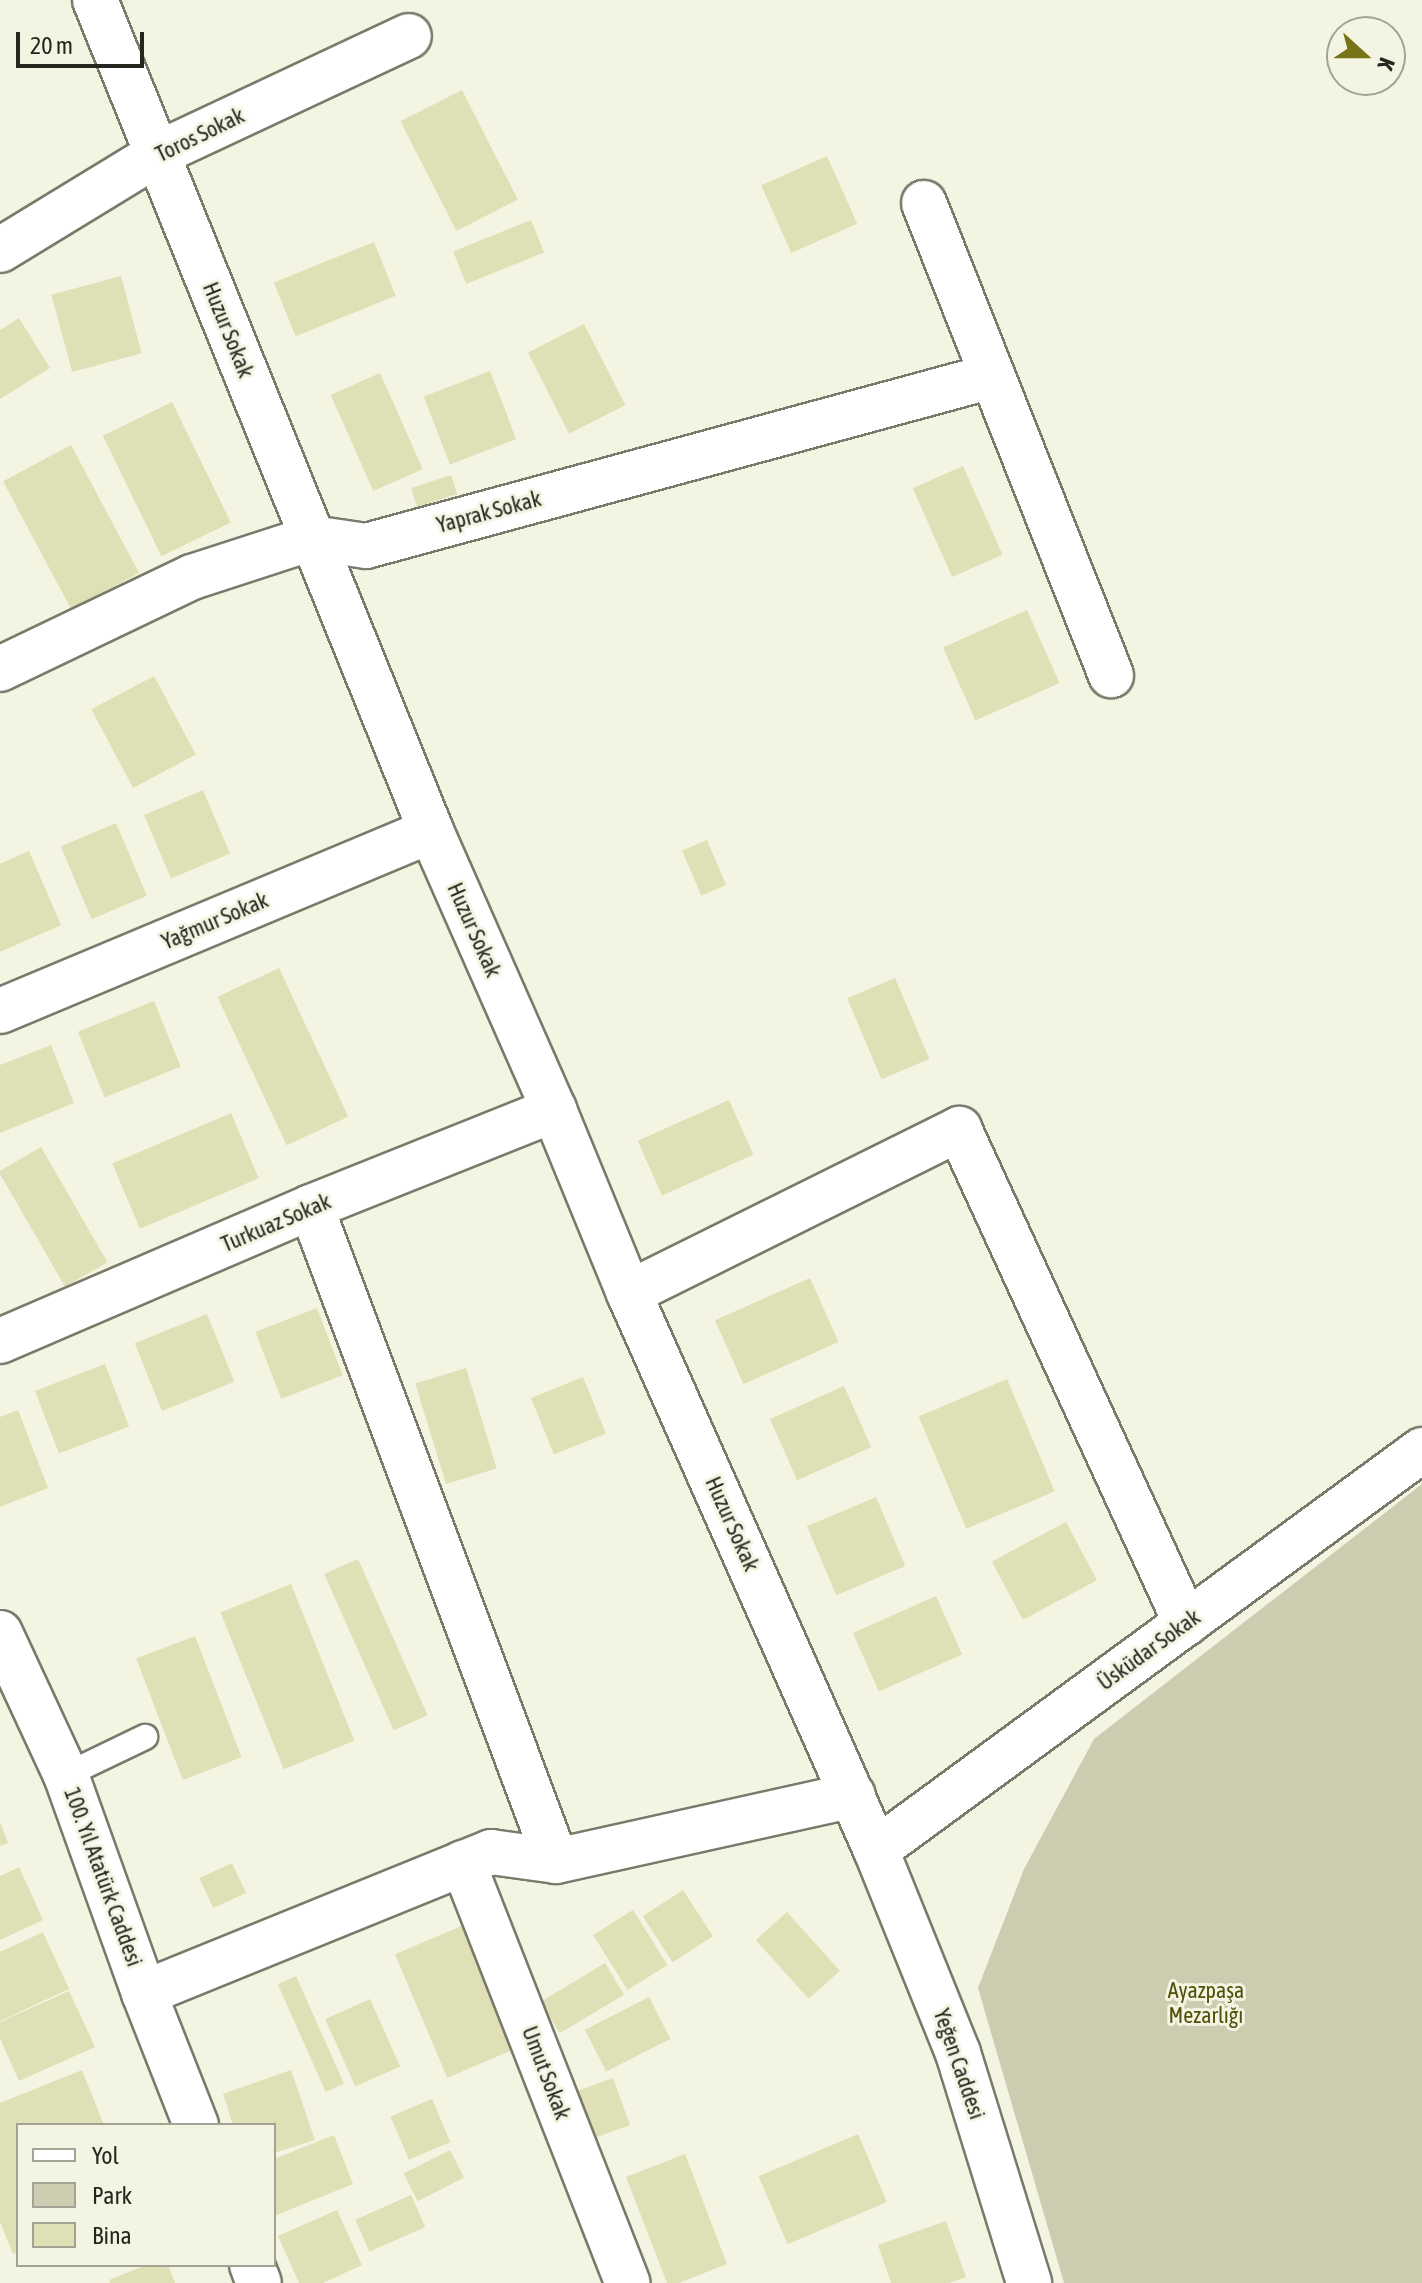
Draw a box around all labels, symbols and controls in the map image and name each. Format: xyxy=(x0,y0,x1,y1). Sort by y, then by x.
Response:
scale bar xyxy=(20,16,148,66)
north arrow xyxy=(1326,16,1406,96)
text: 20 m xyxy=(30,32,73,59)
text: K xyxy=(1372,54,1401,74)
street label: Toros Sokak xyxy=(151,102,249,168)
street label: Huzur Sokak xyxy=(197,278,259,382)
street label: Yaprak Sokak xyxy=(434,485,544,539)
street label: Huzur Sokak xyxy=(441,879,507,981)
street label: Yağmur Sokak xyxy=(158,887,272,955)
street label: Turkuaz Sokak xyxy=(217,1188,335,1258)
street label: Huzur Sokak xyxy=(699,1473,765,1575)
street label: Üsküdar Sokak xyxy=(1093,1604,1205,1696)
street label: 100. Yıl Atatürk Caddesi xyxy=(58,1784,148,1970)
park label: Ayazpaşa Mezarlığı xyxy=(1168,1977,1244,2028)
street label: Yeğen Caddesi xyxy=(928,2005,990,2123)
street label: Umut Sokak xyxy=(516,2023,576,2123)
legend xyxy=(16,2123,276,2267)
text: Yol xyxy=(92,2142,119,2169)
text: Park xyxy=(92,2182,132,2209)
text: Bina xyxy=(92,2222,132,2249)

